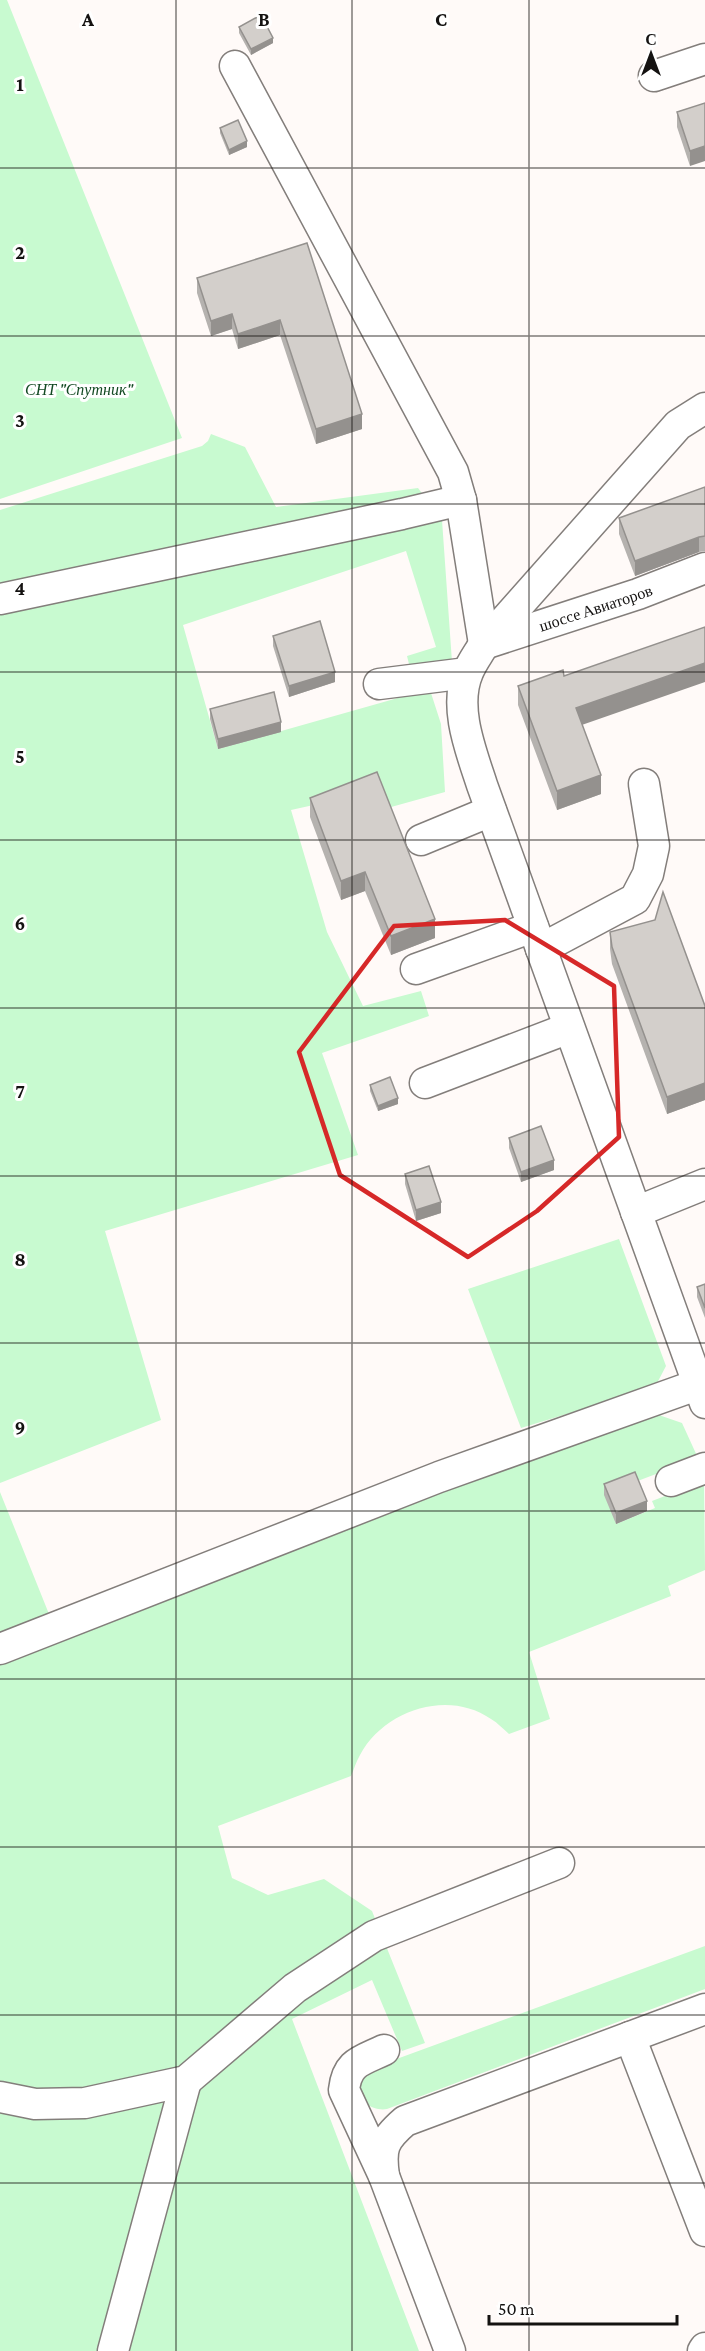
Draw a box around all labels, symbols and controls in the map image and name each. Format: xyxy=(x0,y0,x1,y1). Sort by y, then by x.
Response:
text: A xyxy=(81,8,95,30)
text: B xyxy=(258,8,270,30)
text: C xyxy=(435,8,447,30)
north arrow xyxy=(621,24,681,84)
text: С xyxy=(645,31,657,48)
text: 1 xyxy=(16,73,24,95)
text: 2 xyxy=(15,241,25,263)
park label: СНТ "Спутник" xyxy=(25,381,134,399)
text: 3 xyxy=(15,409,25,431)
text: 4 xyxy=(15,577,26,599)
street label: шоссе Авиаторов xyxy=(537,581,655,634)
text: 5 xyxy=(15,745,25,767)
text: 6 xyxy=(15,912,25,934)
text: 7 xyxy=(15,1080,25,1102)
text: 8 xyxy=(14,1248,26,1270)
text: 9 xyxy=(15,1416,25,1438)
scale bar xyxy=(489,2288,676,2326)
text: 50 m xyxy=(498,2299,535,2319)

